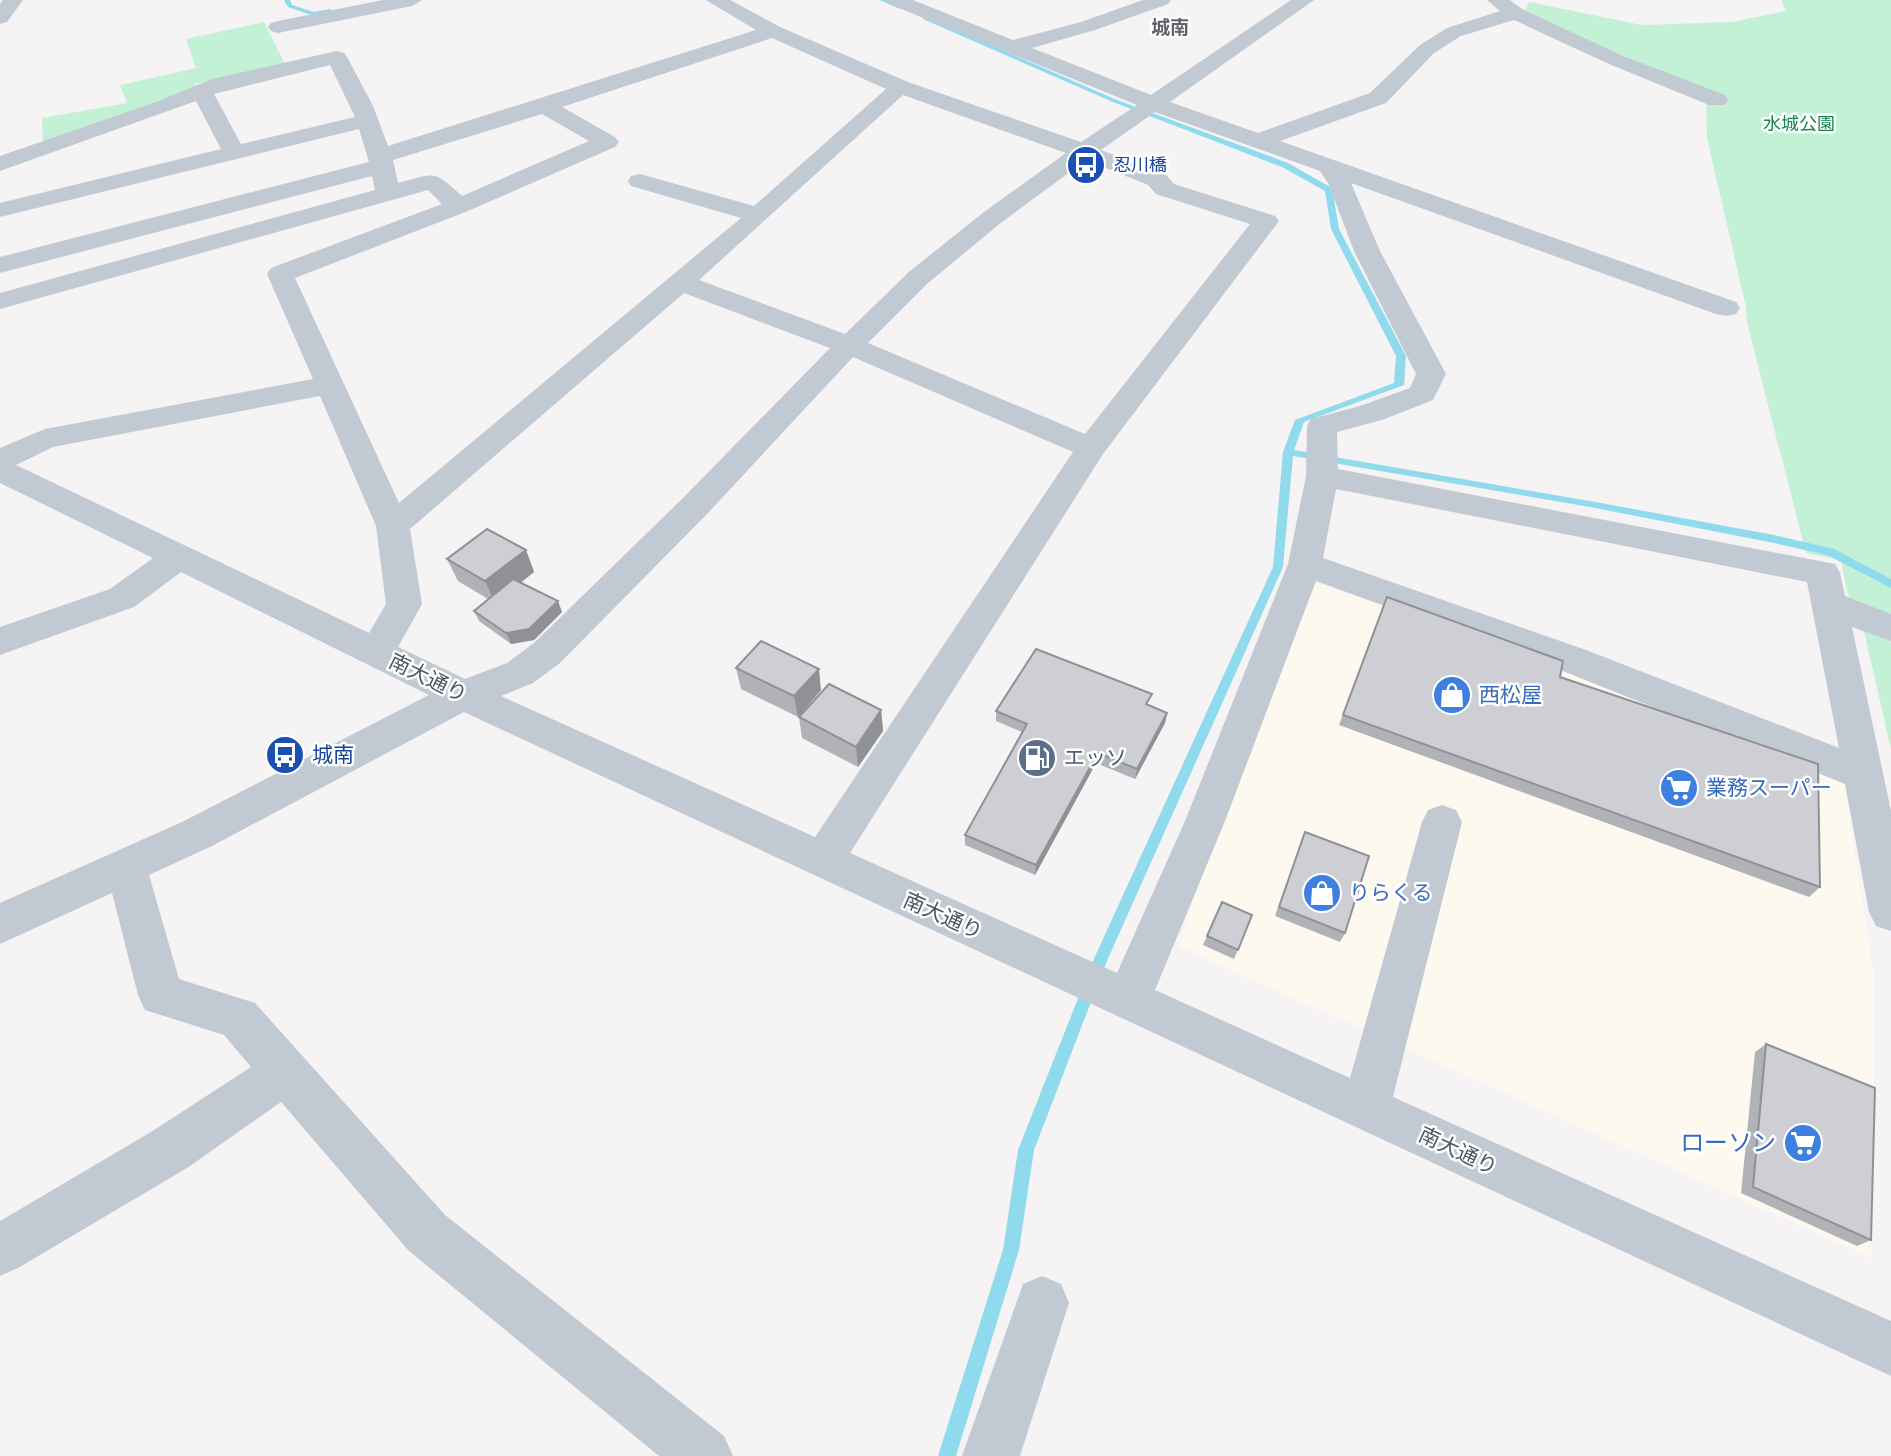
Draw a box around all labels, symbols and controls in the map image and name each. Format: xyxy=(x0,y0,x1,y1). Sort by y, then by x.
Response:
district label: 城南 xyxy=(1151,14,1189,40)
park label: 水城公園 xyxy=(1763,111,1835,135)
bus stop icon: 忍川橋 xyxy=(1065,144,1107,186)
place label: 忍川橋 xyxy=(1113,152,1167,176)
street label: 南大通り xyxy=(385,646,472,708)
shop icon: 西松屋 xyxy=(1431,674,1473,716)
place label: 西松屋 xyxy=(1479,680,1542,708)
bus stop icon: 城南 xyxy=(264,734,306,776)
fuel station icon: エッソ xyxy=(1016,737,1058,779)
place label: 城南 xyxy=(312,740,354,768)
place label: エッソ xyxy=(1064,743,1127,771)
supermarket icon: 業務スーパー xyxy=(1658,767,1700,809)
place label: 業務スーパー xyxy=(1706,773,1832,801)
shop icon: りらくる xyxy=(1301,872,1343,914)
place label: りらくる xyxy=(1349,878,1433,906)
street label: 南大通り xyxy=(899,885,987,945)
street label: 南大通り xyxy=(1414,1120,1502,1181)
supermarket icon: ローソン xyxy=(1782,1122,1824,1164)
place label: ローソン xyxy=(1680,1125,1776,1158)

